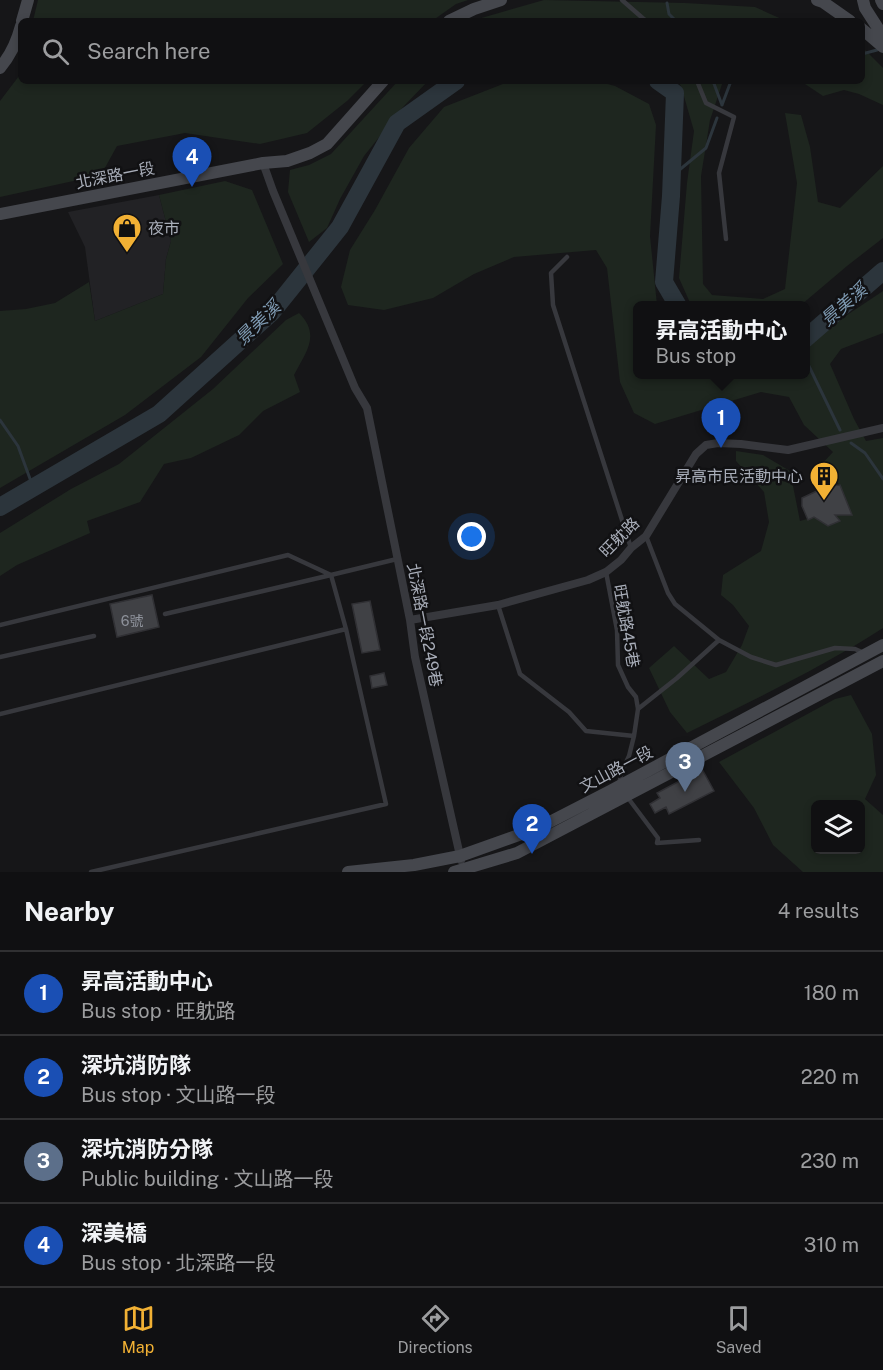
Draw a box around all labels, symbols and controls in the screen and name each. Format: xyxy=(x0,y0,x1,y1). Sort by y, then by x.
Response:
search box xyxy=(18,18,865,84)
icon: search xyxy=(39,35,72,68)
text: Search here xyxy=(87,38,211,64)
pin: 4 xyxy=(172,138,212,187)
street label: 北深路一段 xyxy=(74,159,156,192)
shop icon: 夜市 xyxy=(111,212,143,254)
place label: 夜市 xyxy=(148,219,180,238)
water label: 景美溪 xyxy=(816,277,873,330)
water label: 景美溪 xyxy=(231,294,287,349)
popup xyxy=(633,301,810,379)
text: 昇高活動中心 xyxy=(655,317,788,343)
text: Bus stop xyxy=(655,344,736,368)
pin: 1 xyxy=(702,398,740,448)
building icon: 昇高市民活動中心 xyxy=(808,460,840,502)
place label: 昇高市民活動中心 xyxy=(675,467,803,486)
street label: 旺躭路 xyxy=(596,514,643,561)
your location xyxy=(457,522,486,551)
street label: 北深路一段249巷 xyxy=(403,562,446,689)
street label: 旺躭路45巷 xyxy=(610,583,643,669)
house number: 6號 xyxy=(121,613,143,629)
street label: 文山路一段 xyxy=(576,742,656,797)
pin: 3 xyxy=(666,742,704,792)
map controls xyxy=(811,800,865,854)
button: layers xyxy=(811,800,865,854)
pin: 2 xyxy=(512,804,552,854)
text: Nearby xyxy=(24,896,114,927)
text: 4 results xyxy=(778,899,859,923)
text: 昇高活動中心 xyxy=(81,968,213,994)
text: 1 xyxy=(39,981,48,1005)
text: 180 m xyxy=(804,981,859,1005)
text: Bus stop · 旺躭路 xyxy=(81,999,236,1023)
text: 深坑消防隊 xyxy=(81,1052,191,1078)
text: 2 xyxy=(37,1065,50,1089)
text: 220 m xyxy=(801,1065,859,1089)
text: Bus stop · 文山路一段 xyxy=(81,1083,276,1107)
text: 深坑消防分隊 xyxy=(81,1136,213,1162)
text: 3 xyxy=(37,1149,50,1173)
text: 230 m xyxy=(800,1149,859,1173)
text: Public building · 文山路一段 xyxy=(81,1167,333,1191)
text: 深美橋 xyxy=(81,1220,147,1246)
text: 4 xyxy=(37,1233,50,1257)
text: 310 m xyxy=(804,1233,859,1257)
text: Bus stop · 北深路一段 xyxy=(81,1251,276,1275)
tab: Map xyxy=(122,1302,155,1357)
tab: Directions xyxy=(398,1302,473,1357)
tab: Saved xyxy=(716,1302,761,1357)

